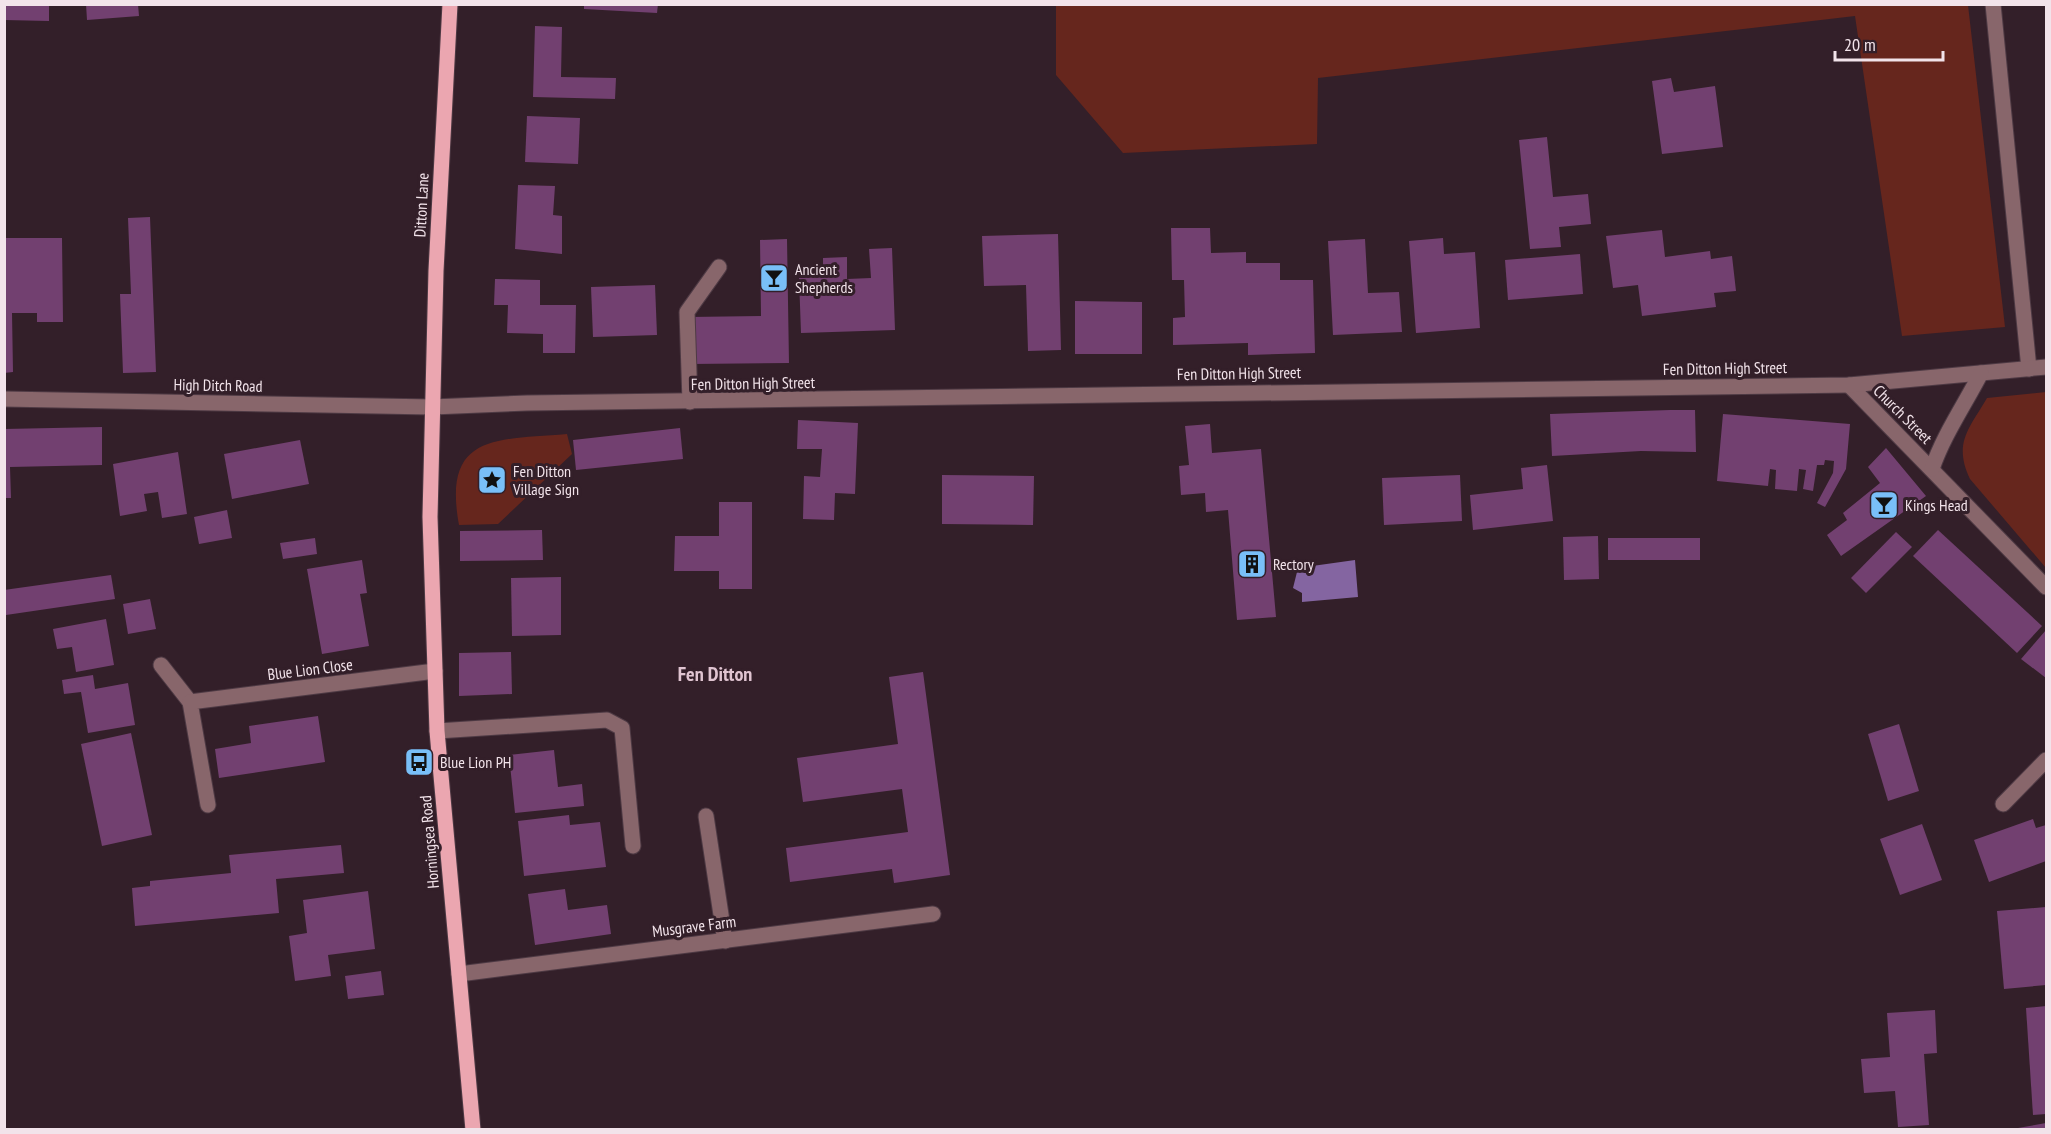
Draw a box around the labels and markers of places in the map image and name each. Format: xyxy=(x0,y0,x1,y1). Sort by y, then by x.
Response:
place label: Ancient Shepherds xyxy=(795,259,853,297)
bar icon: Ancient Shepherds xyxy=(758,262,790,294)
place label: Fen Ditton Village Sign xyxy=(512,461,579,499)
place icon: Fen Ditton Village Sign xyxy=(476,464,508,496)
bar icon: Kings Head xyxy=(1868,489,1900,521)
place label: Kings Head xyxy=(1905,495,1968,515)
building icon: Rectory xyxy=(1236,548,1268,580)
place label: Rectory xyxy=(1273,554,1314,574)
bus stop icon: Blue Lion PH xyxy=(403,746,435,778)
place label: Blue Lion PH xyxy=(440,752,511,772)

